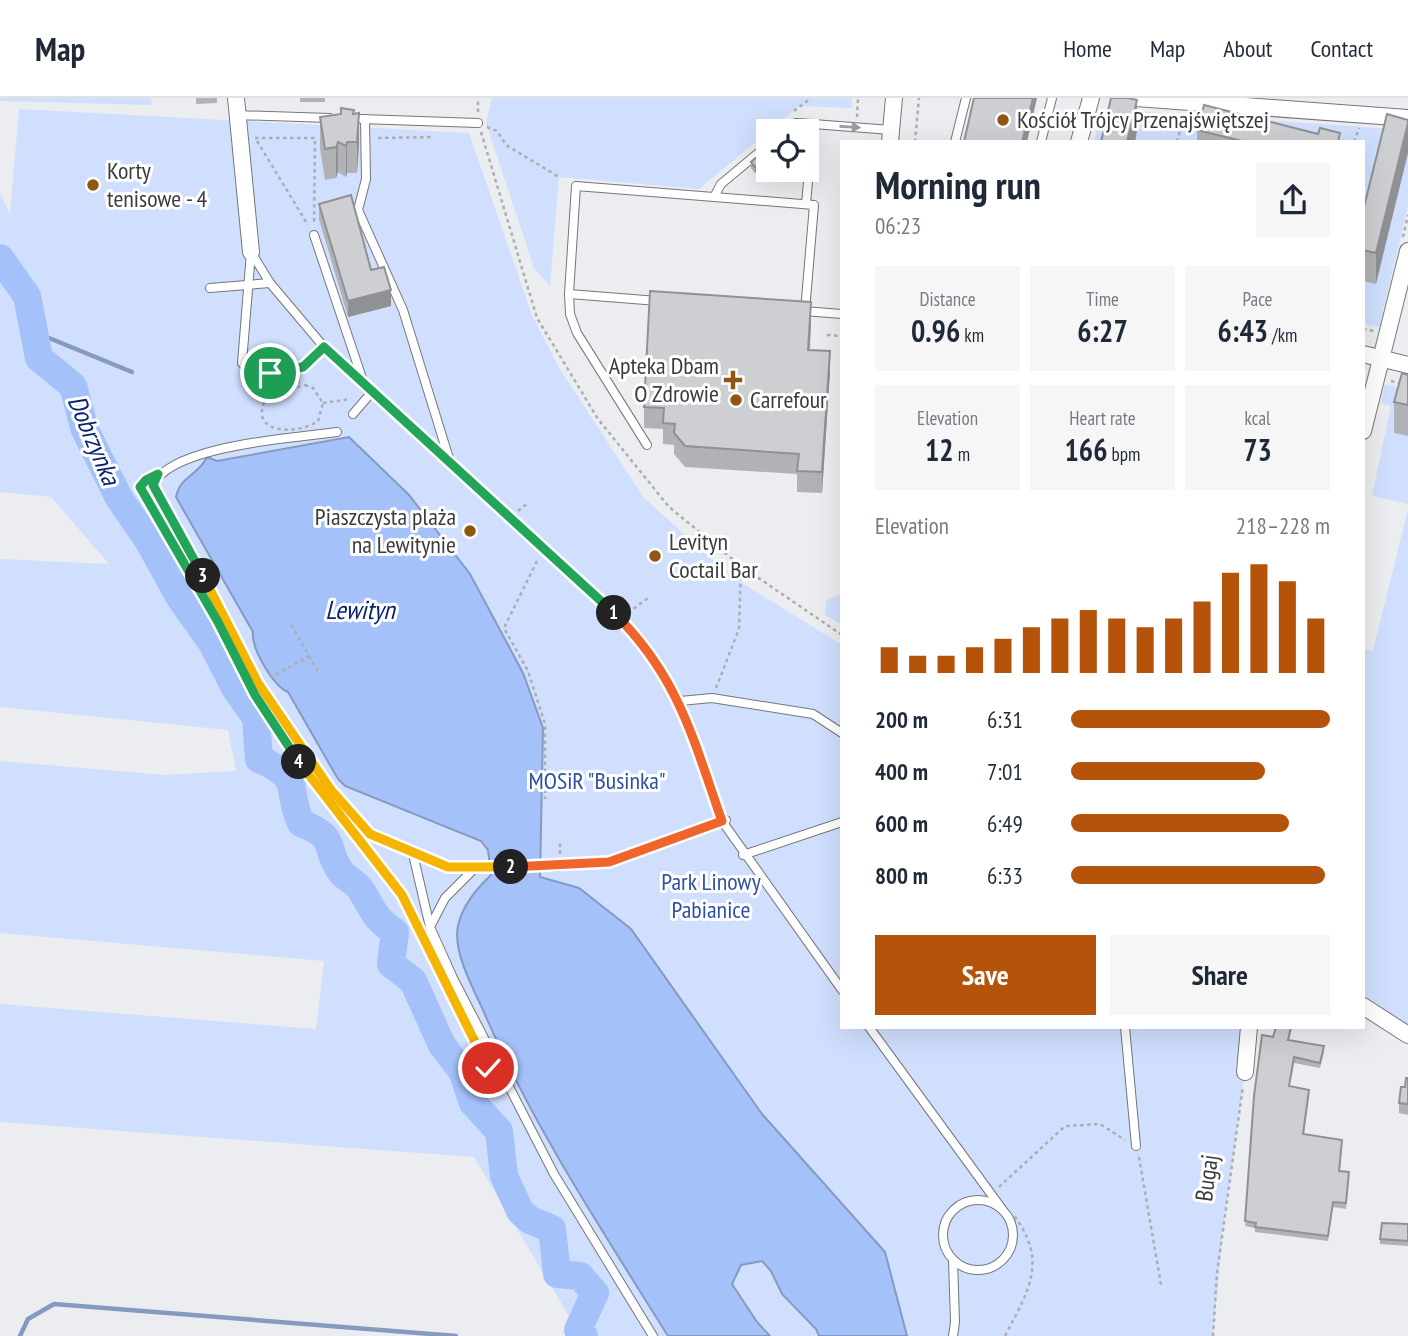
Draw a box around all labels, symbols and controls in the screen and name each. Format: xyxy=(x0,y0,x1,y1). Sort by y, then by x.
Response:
text: Map xyxy=(35,27,85,70)
text: Home xyxy=(1063,33,1112,64)
text: Map xyxy=(1150,33,1185,64)
text: About xyxy=(1223,33,1272,64)
text: Contact xyxy=(1310,33,1373,64)
place label: Kościół Trójcy Przenajświętszej xyxy=(1017,104,1269,135)
marker: Kościół Trójcy Przenajświętszej xyxy=(995,112,1011,128)
map controls xyxy=(756,119,819,182)
button: locate xyxy=(756,119,819,182)
one-way arrow xyxy=(839,121,861,132)
place label: Korty tenisowe - 4 xyxy=(107,155,208,214)
text: Morning run xyxy=(875,160,1041,209)
button: share xyxy=(1256,163,1330,237)
marker: Korty tenisowe - 4 xyxy=(85,177,101,193)
text: 06:23 xyxy=(875,211,921,240)
text: Distance xyxy=(920,287,975,311)
text: Time xyxy=(1086,287,1119,311)
text: Pace xyxy=(1243,287,1272,311)
text: 0.96 xyxy=(911,311,960,350)
text: 6:27 xyxy=(1077,311,1128,350)
text: 6:43 xyxy=(1218,311,1268,350)
text: km xyxy=(960,323,984,347)
text: /km xyxy=(1268,323,1297,347)
pin xyxy=(240,343,300,403)
place label: Apteka Dbam O Zdrowie xyxy=(609,350,719,409)
icon: arrive xyxy=(251,354,289,392)
marker: Apteka Dbam O Zdrowie xyxy=(725,372,741,388)
place label: Carrefour xyxy=(750,384,827,415)
water label: Dobrzynka xyxy=(61,390,129,491)
marker: Carrefour xyxy=(728,392,744,408)
text: Elevation xyxy=(917,406,978,430)
text: Heart rate xyxy=(1069,406,1136,430)
text: kcal xyxy=(1245,406,1270,430)
text: 12 xyxy=(925,430,954,469)
text: 166 xyxy=(1065,430,1108,469)
text: 73 xyxy=(1243,430,1272,469)
text: m xyxy=(954,442,970,466)
text: bpm xyxy=(1108,442,1140,466)
place label: Piaszczysta plaża na Lewitynie xyxy=(315,501,456,560)
text: Elevation xyxy=(875,511,949,540)
text: 218–228 m xyxy=(1236,511,1330,540)
marker: Piaszczysta plaża na Lewitynie xyxy=(462,523,478,539)
place label: Levityn Coctail Bar xyxy=(669,526,758,585)
marker: Levityn Coctail Bar xyxy=(647,548,663,564)
pin: 3 xyxy=(186,559,220,594)
text: 3 xyxy=(198,563,207,587)
water label: Lewityn xyxy=(325,593,396,626)
pin: 1 xyxy=(596,596,632,630)
text: 1 xyxy=(609,600,618,624)
text: 200 m xyxy=(875,705,928,734)
text: 6:31 xyxy=(987,705,1023,734)
pin: 4 xyxy=(282,744,316,780)
text: 4 xyxy=(294,749,303,773)
text: 400 m xyxy=(875,757,928,786)
text: 7:01 xyxy=(987,757,1023,786)
park label: MOSiR "Businka" xyxy=(528,765,666,796)
text: 600 m xyxy=(875,809,928,838)
text: 6:49 xyxy=(987,809,1023,838)
pin: 2 xyxy=(494,850,528,884)
text: 2 xyxy=(506,854,515,878)
text: 800 m xyxy=(875,861,928,890)
text: 6:33 xyxy=(987,861,1023,890)
park label: Park Linowy Pabianice xyxy=(661,866,761,925)
button: Save xyxy=(875,935,1096,1015)
button: Share xyxy=(1110,935,1330,1015)
pin xyxy=(458,1038,518,1098)
icon: check xyxy=(469,1049,507,1087)
street label: Bugaj xyxy=(1188,1153,1225,1203)

